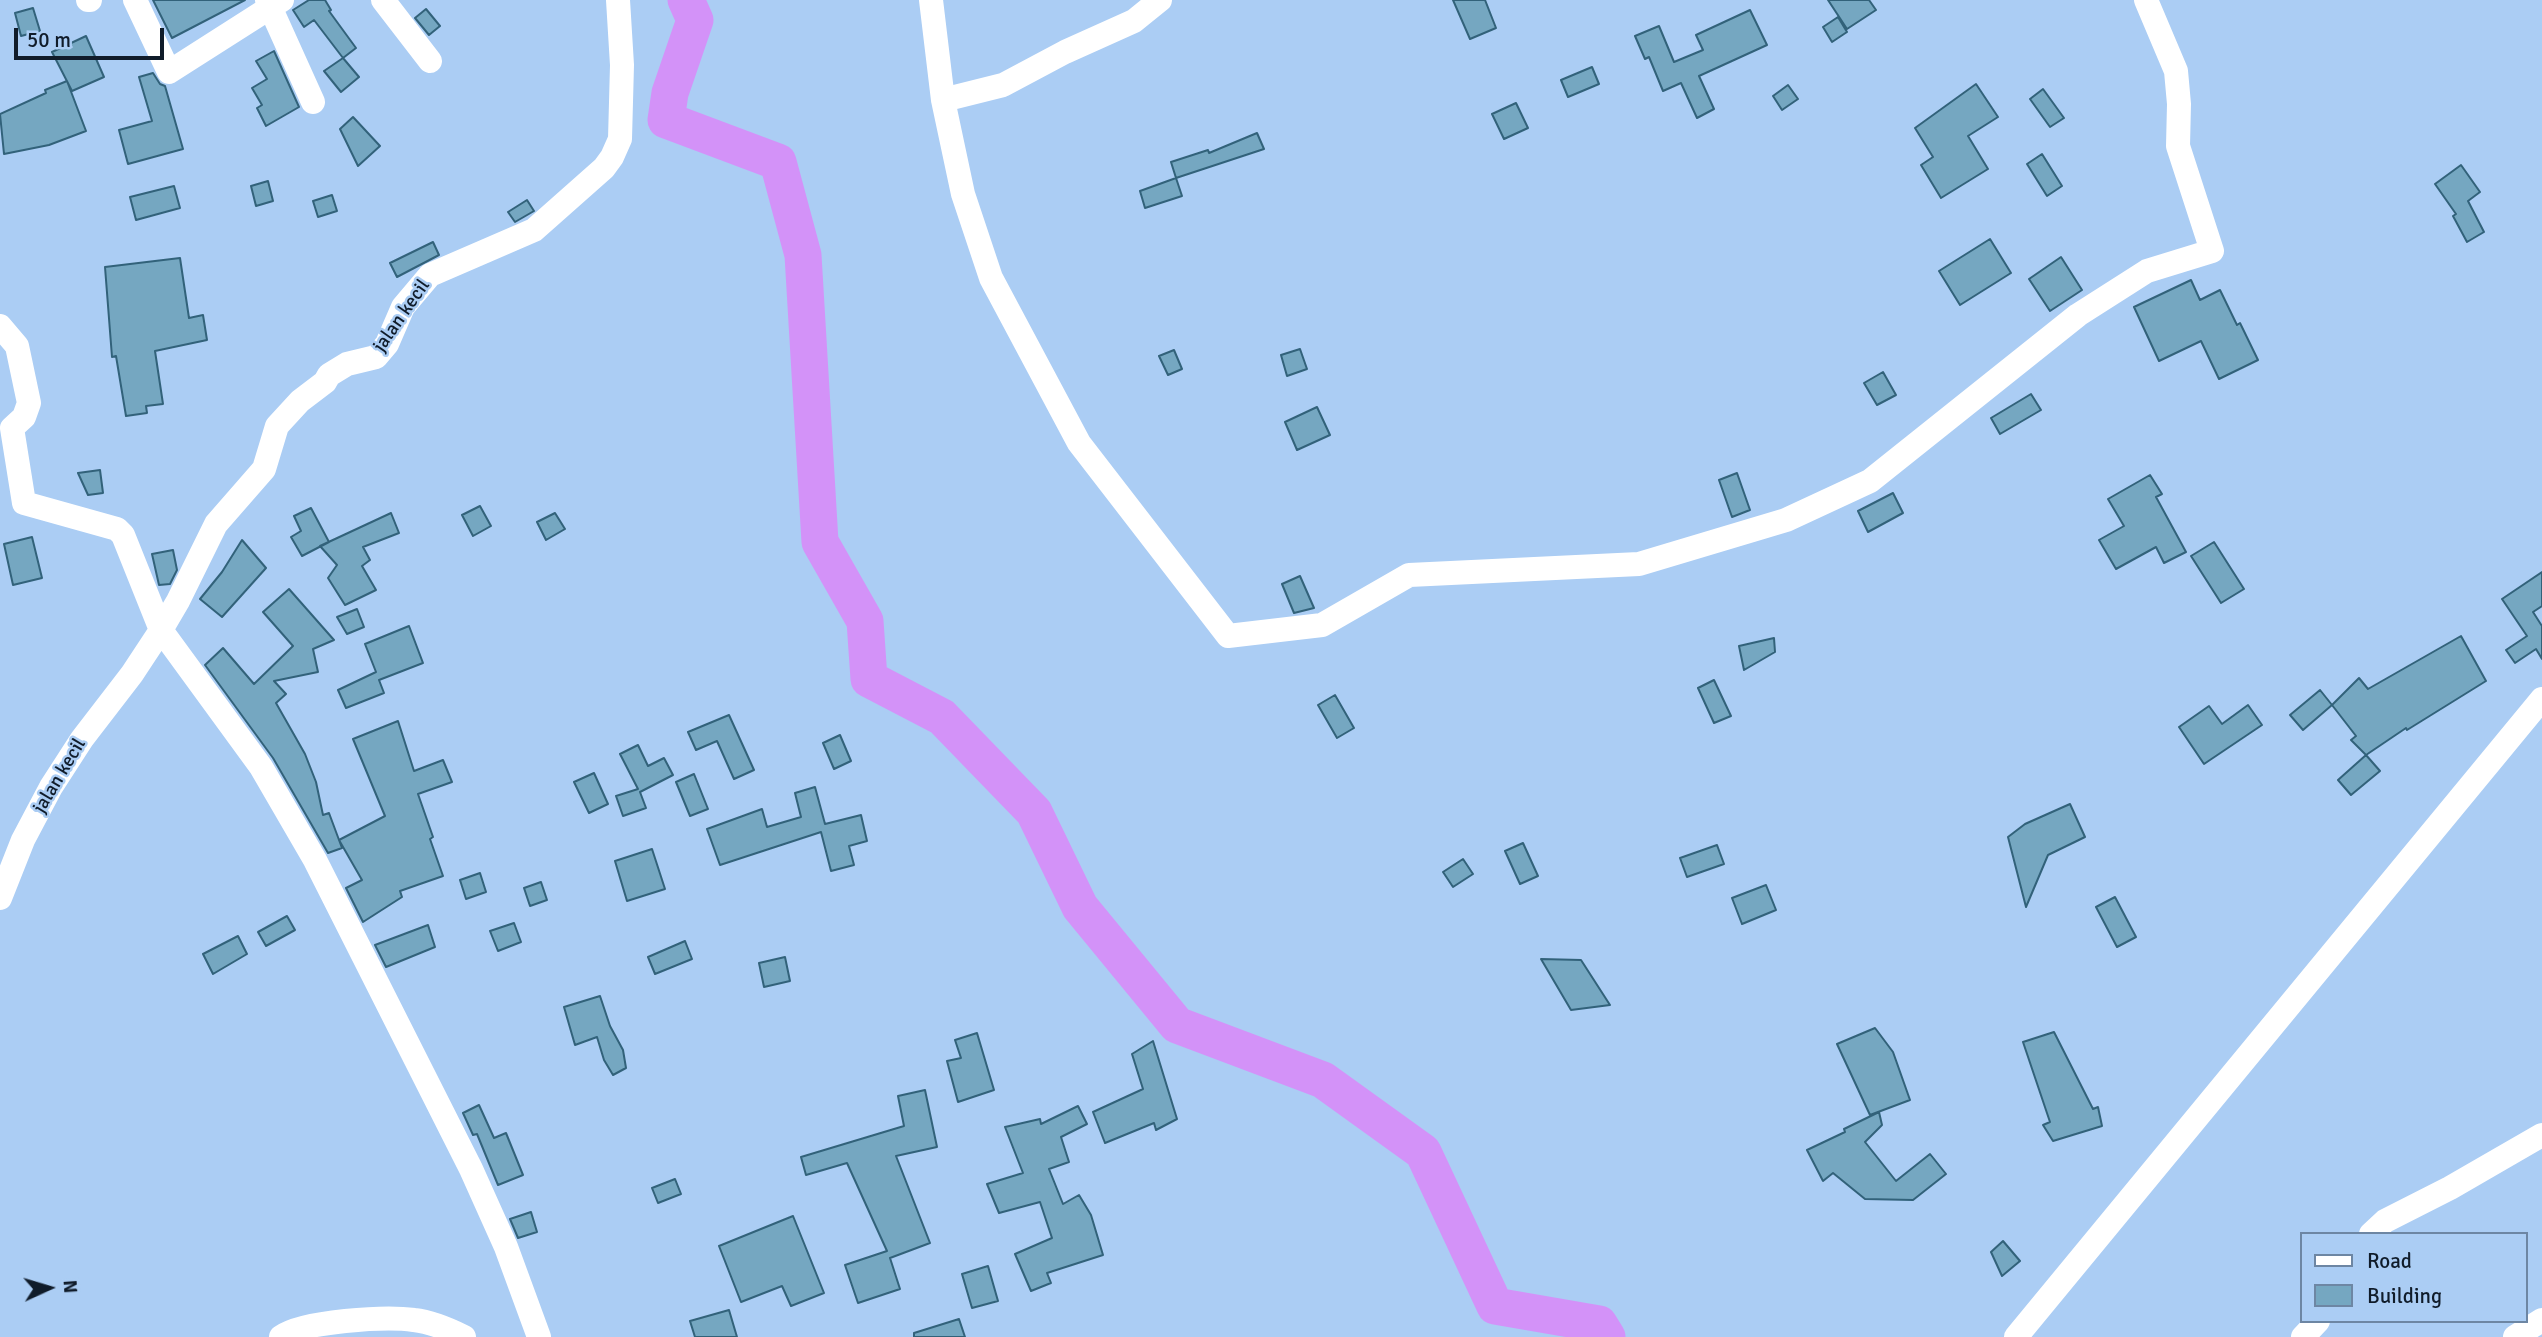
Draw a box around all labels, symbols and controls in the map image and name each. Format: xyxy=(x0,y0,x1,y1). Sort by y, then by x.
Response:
scale bar xyxy=(18,14,168,58)
text: 50 m xyxy=(27,27,71,53)
street label: jalan kecil xyxy=(369,275,435,357)
street label: jalan kecil xyxy=(29,734,91,818)
legend xyxy=(2300,1232,2528,1323)
text: Road xyxy=(2367,1248,2412,1274)
north arrow xyxy=(14,1253,84,1323)
text: N xyxy=(58,1279,82,1294)
text: Building xyxy=(2367,1283,2442,1309)

